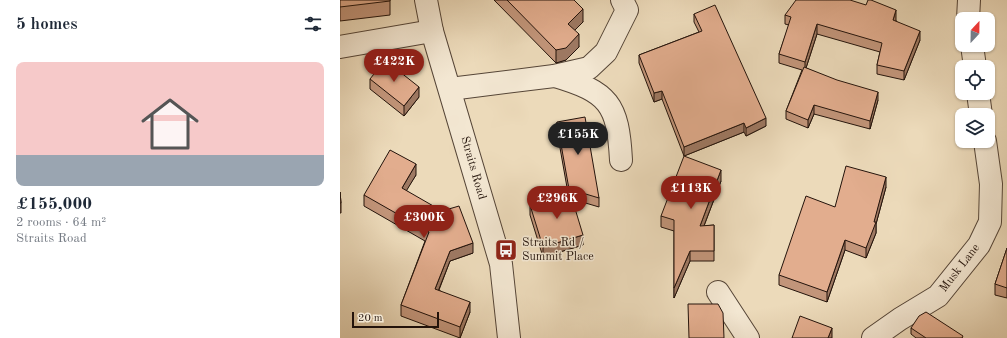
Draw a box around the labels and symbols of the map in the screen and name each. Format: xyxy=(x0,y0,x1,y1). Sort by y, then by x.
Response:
north arrow xyxy=(955,12,995,52)
pin: £422K xyxy=(366,49,422,83)
pin: £155K xyxy=(550,122,606,156)
street label: Straits Road xyxy=(458,135,488,201)
pin: £113K xyxy=(663,176,719,210)
pin: £296K xyxy=(529,186,585,220)
pin: £300K xyxy=(396,205,452,239)
bus stop icon: Straits Rd / Summit Place xyxy=(493,237,519,263)
place label: Straits Rd / Summit Place xyxy=(522,237,594,263)
street label: Musk Lane xyxy=(938,241,983,294)
scale bar xyxy=(352,310,439,329)

